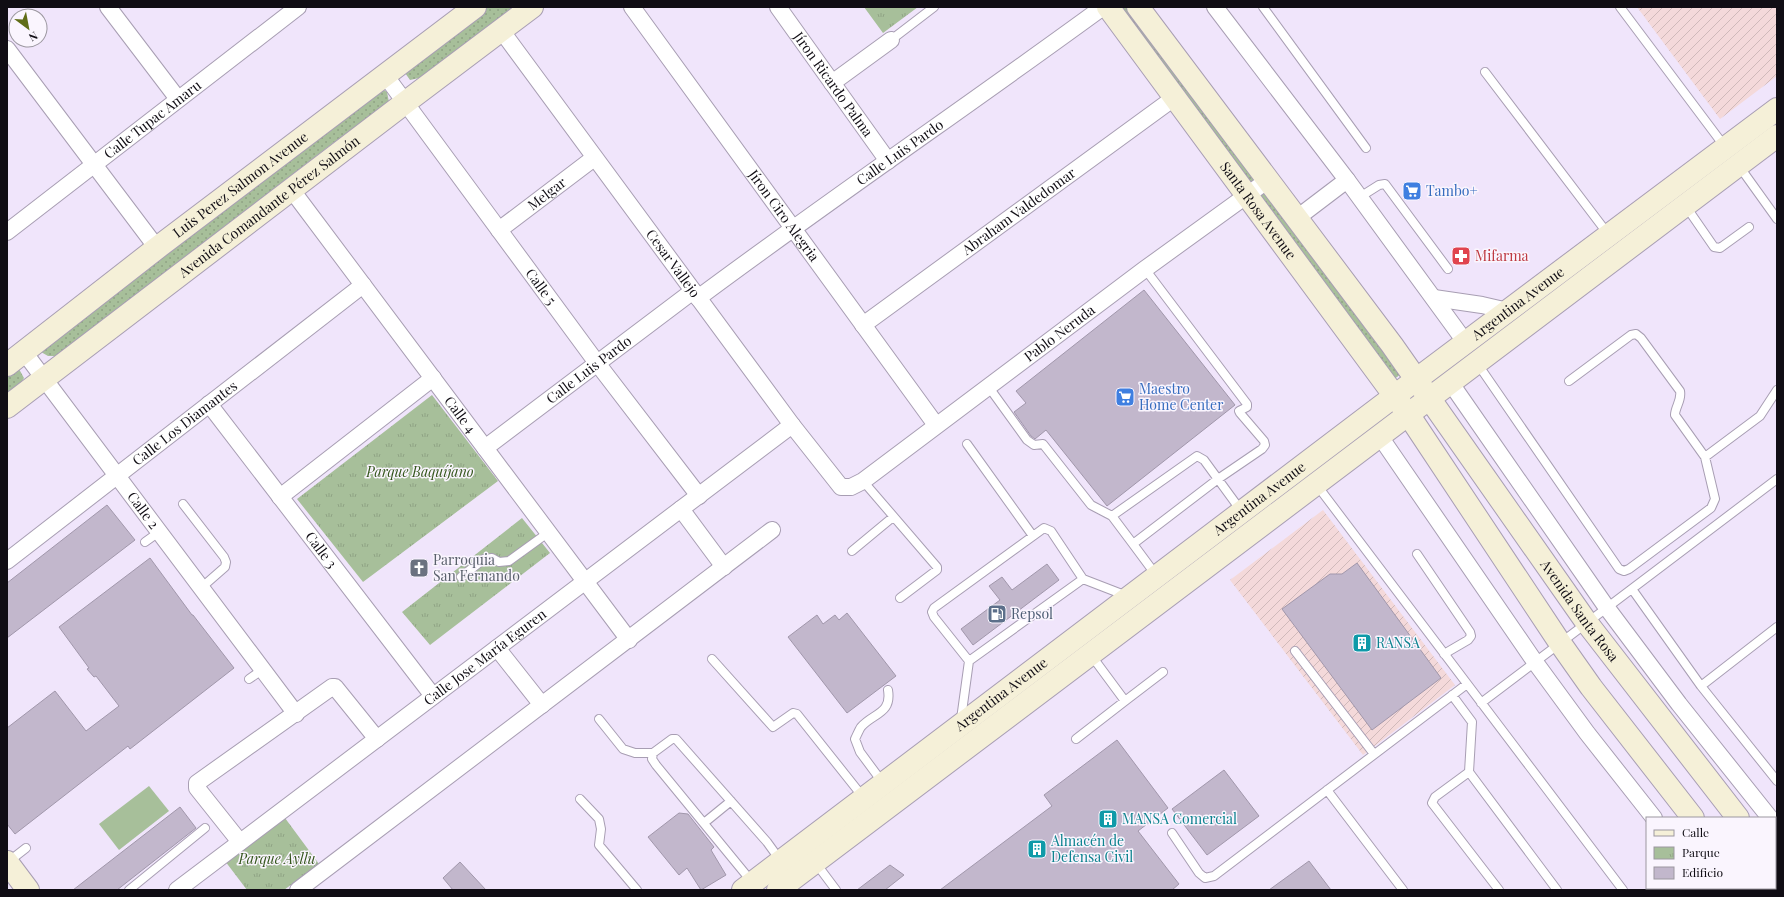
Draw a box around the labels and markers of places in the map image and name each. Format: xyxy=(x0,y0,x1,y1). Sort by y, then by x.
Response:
supermarket icon: Tambo+ xyxy=(1401,180,1423,202)
place label: Tambo+ xyxy=(1426,181,1478,200)
pharmacy icon: Mifarma xyxy=(1450,245,1472,267)
place label: Mifarma xyxy=(1475,246,1529,265)
place label: Maestro Home Center xyxy=(1139,379,1224,414)
supermarket icon: Maestro Home Center xyxy=(1114,386,1136,408)
place label: Parroquia San Fernando xyxy=(433,550,520,585)
church icon: Parroquia San Fernando xyxy=(408,557,430,579)
fuel station icon: Repsol xyxy=(986,603,1008,625)
place label: Repsol xyxy=(1011,604,1053,623)
building icon: RANSA xyxy=(1351,632,1373,654)
place label: RANSA xyxy=(1376,633,1420,652)
building icon: MANSA Comercial xyxy=(1097,808,1119,830)
place label: MANSA Comercial xyxy=(1122,809,1237,828)
place label: Almacén de Defensa Civil xyxy=(1050,831,1133,866)
building icon: Almacén de Defensa Civil xyxy=(1026,838,1048,860)

